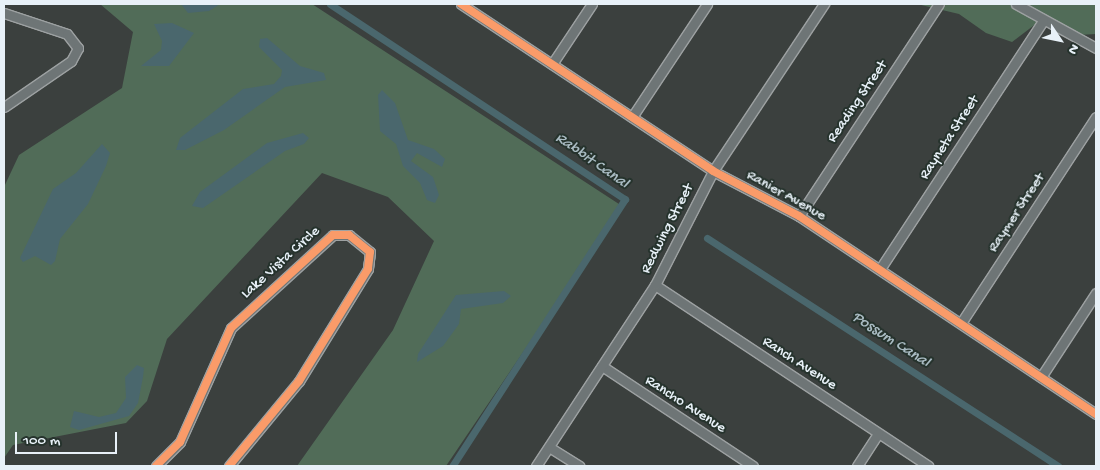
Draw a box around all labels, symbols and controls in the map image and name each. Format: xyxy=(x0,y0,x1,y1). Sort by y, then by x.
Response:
north arrow xyxy=(1035,15,1085,65)
text: N xyxy=(1063,40,1082,57)
street label: Reading Street xyxy=(824,58,892,146)
street label: Rayneta Street xyxy=(916,93,984,183)
water label: Rabbit Canal xyxy=(550,130,632,194)
street label: Ranier Avenue xyxy=(743,167,829,225)
street label: Raymer Street xyxy=(985,170,1049,256)
street label: Redwing Street xyxy=(638,181,698,277)
street label: Lake Vista Circle xyxy=(238,223,324,303)
water label: Possum Canal xyxy=(847,309,933,373)
street label: Ranch Avenue xyxy=(758,333,840,395)
street label: Rancho Avenue xyxy=(641,372,729,438)
scale bar xyxy=(18,422,120,454)
text: 100 m xyxy=(23,432,60,450)

